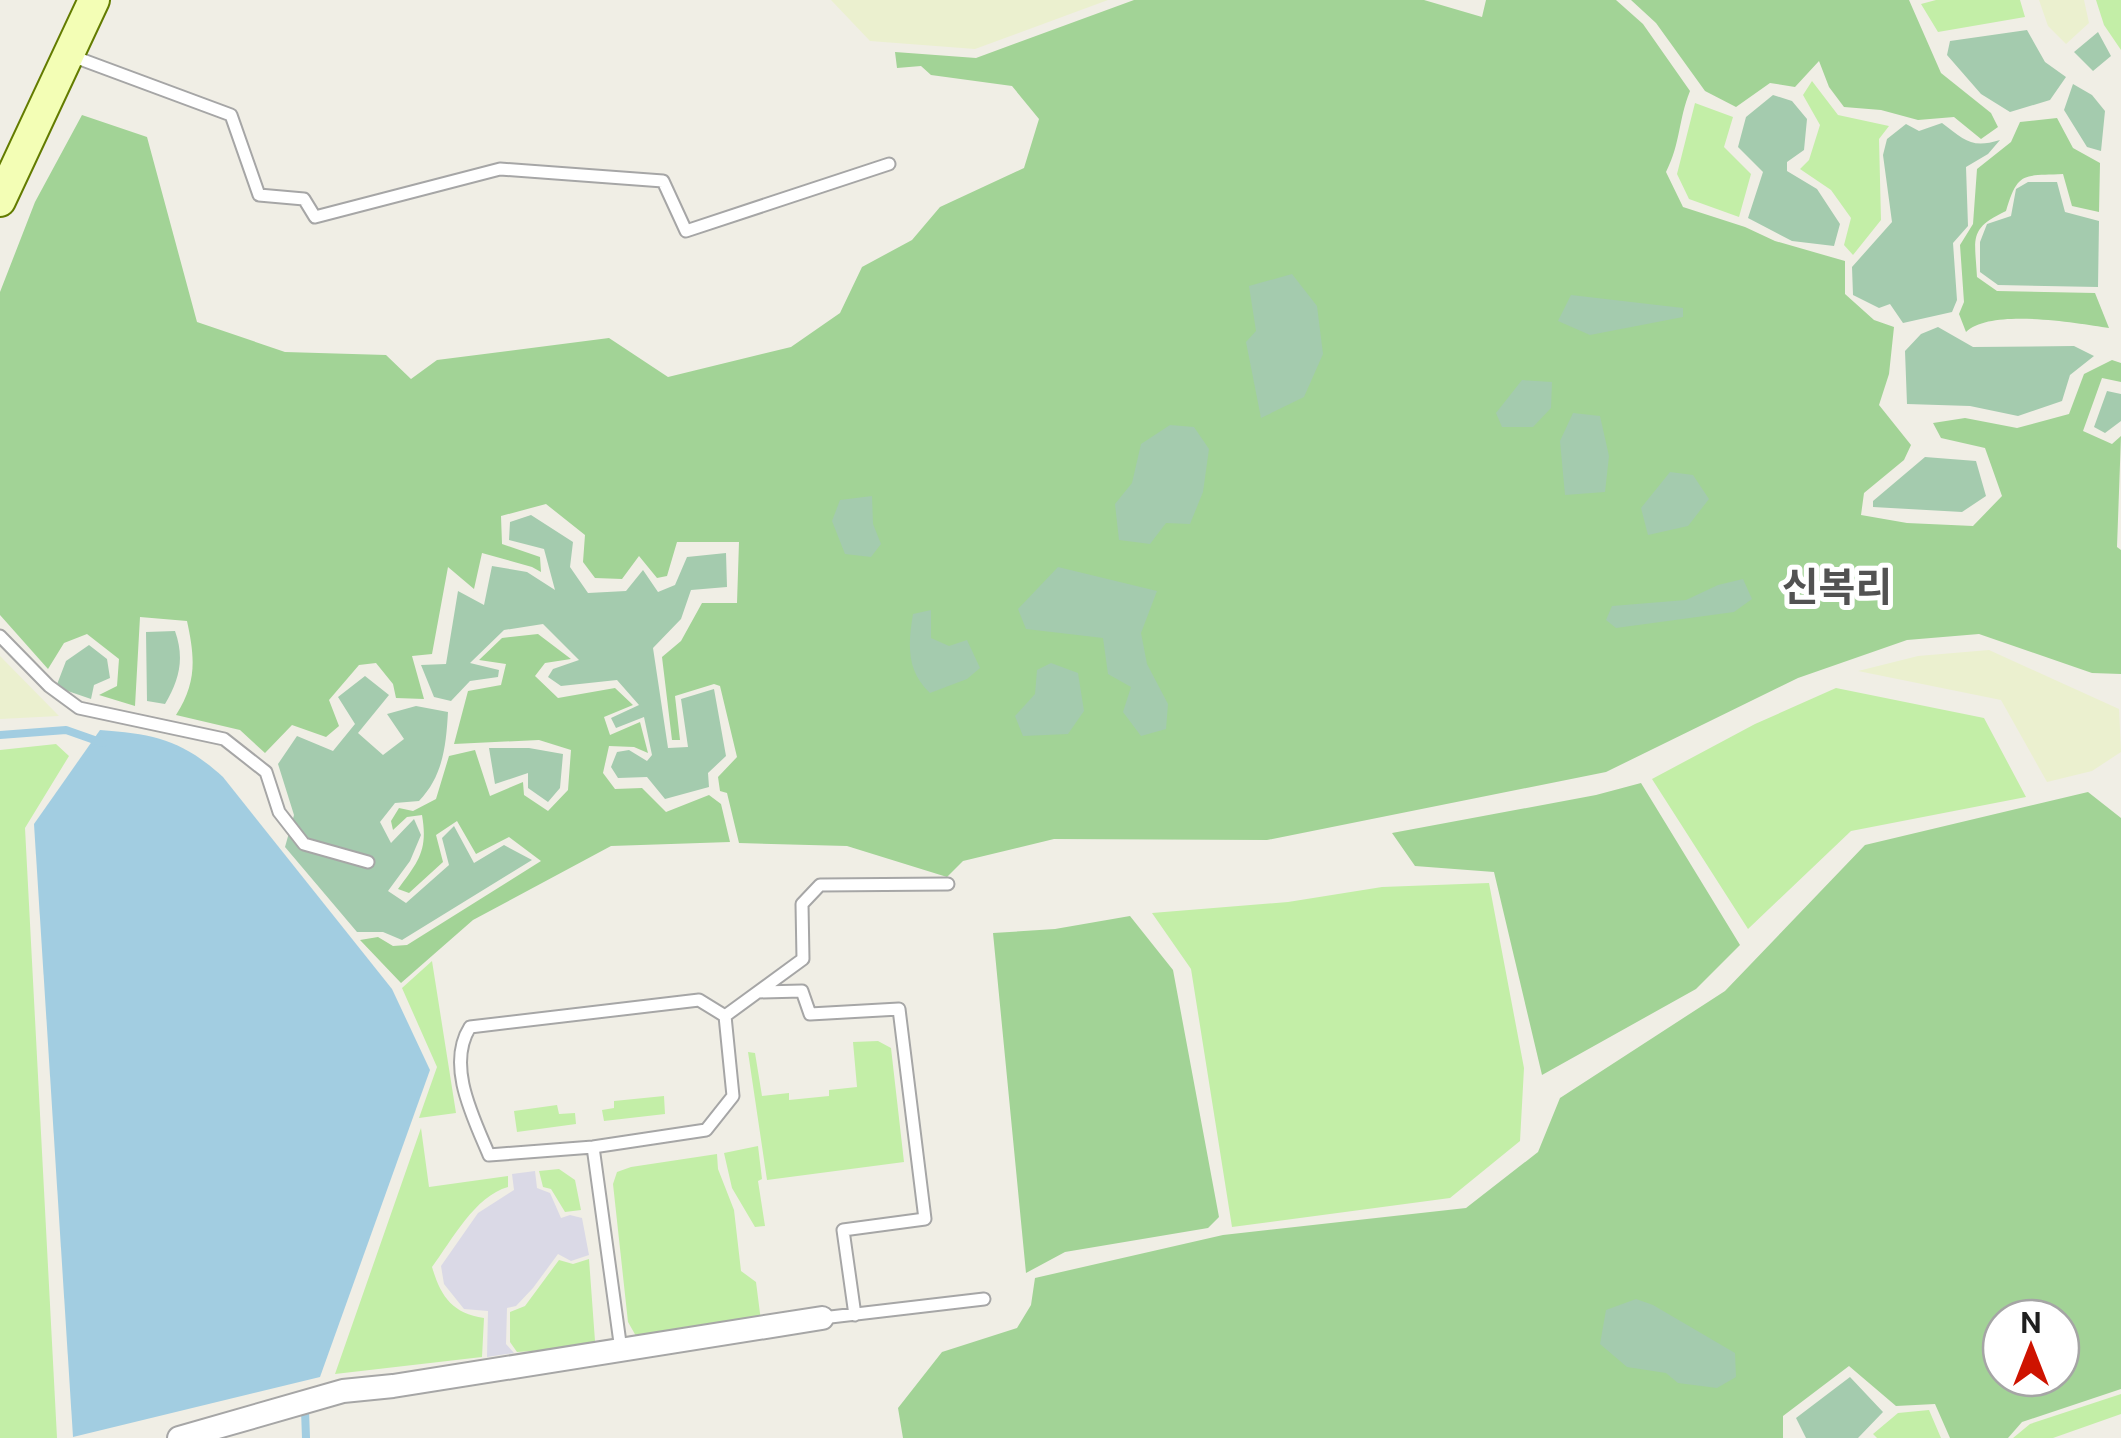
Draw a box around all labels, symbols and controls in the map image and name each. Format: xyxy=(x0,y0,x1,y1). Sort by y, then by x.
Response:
district label: 신복리 xyxy=(1782,563,1892,610)
north arrow xyxy=(1981,1298,2081,1398)
text: N xyxy=(2020,1306,2042,1339)

